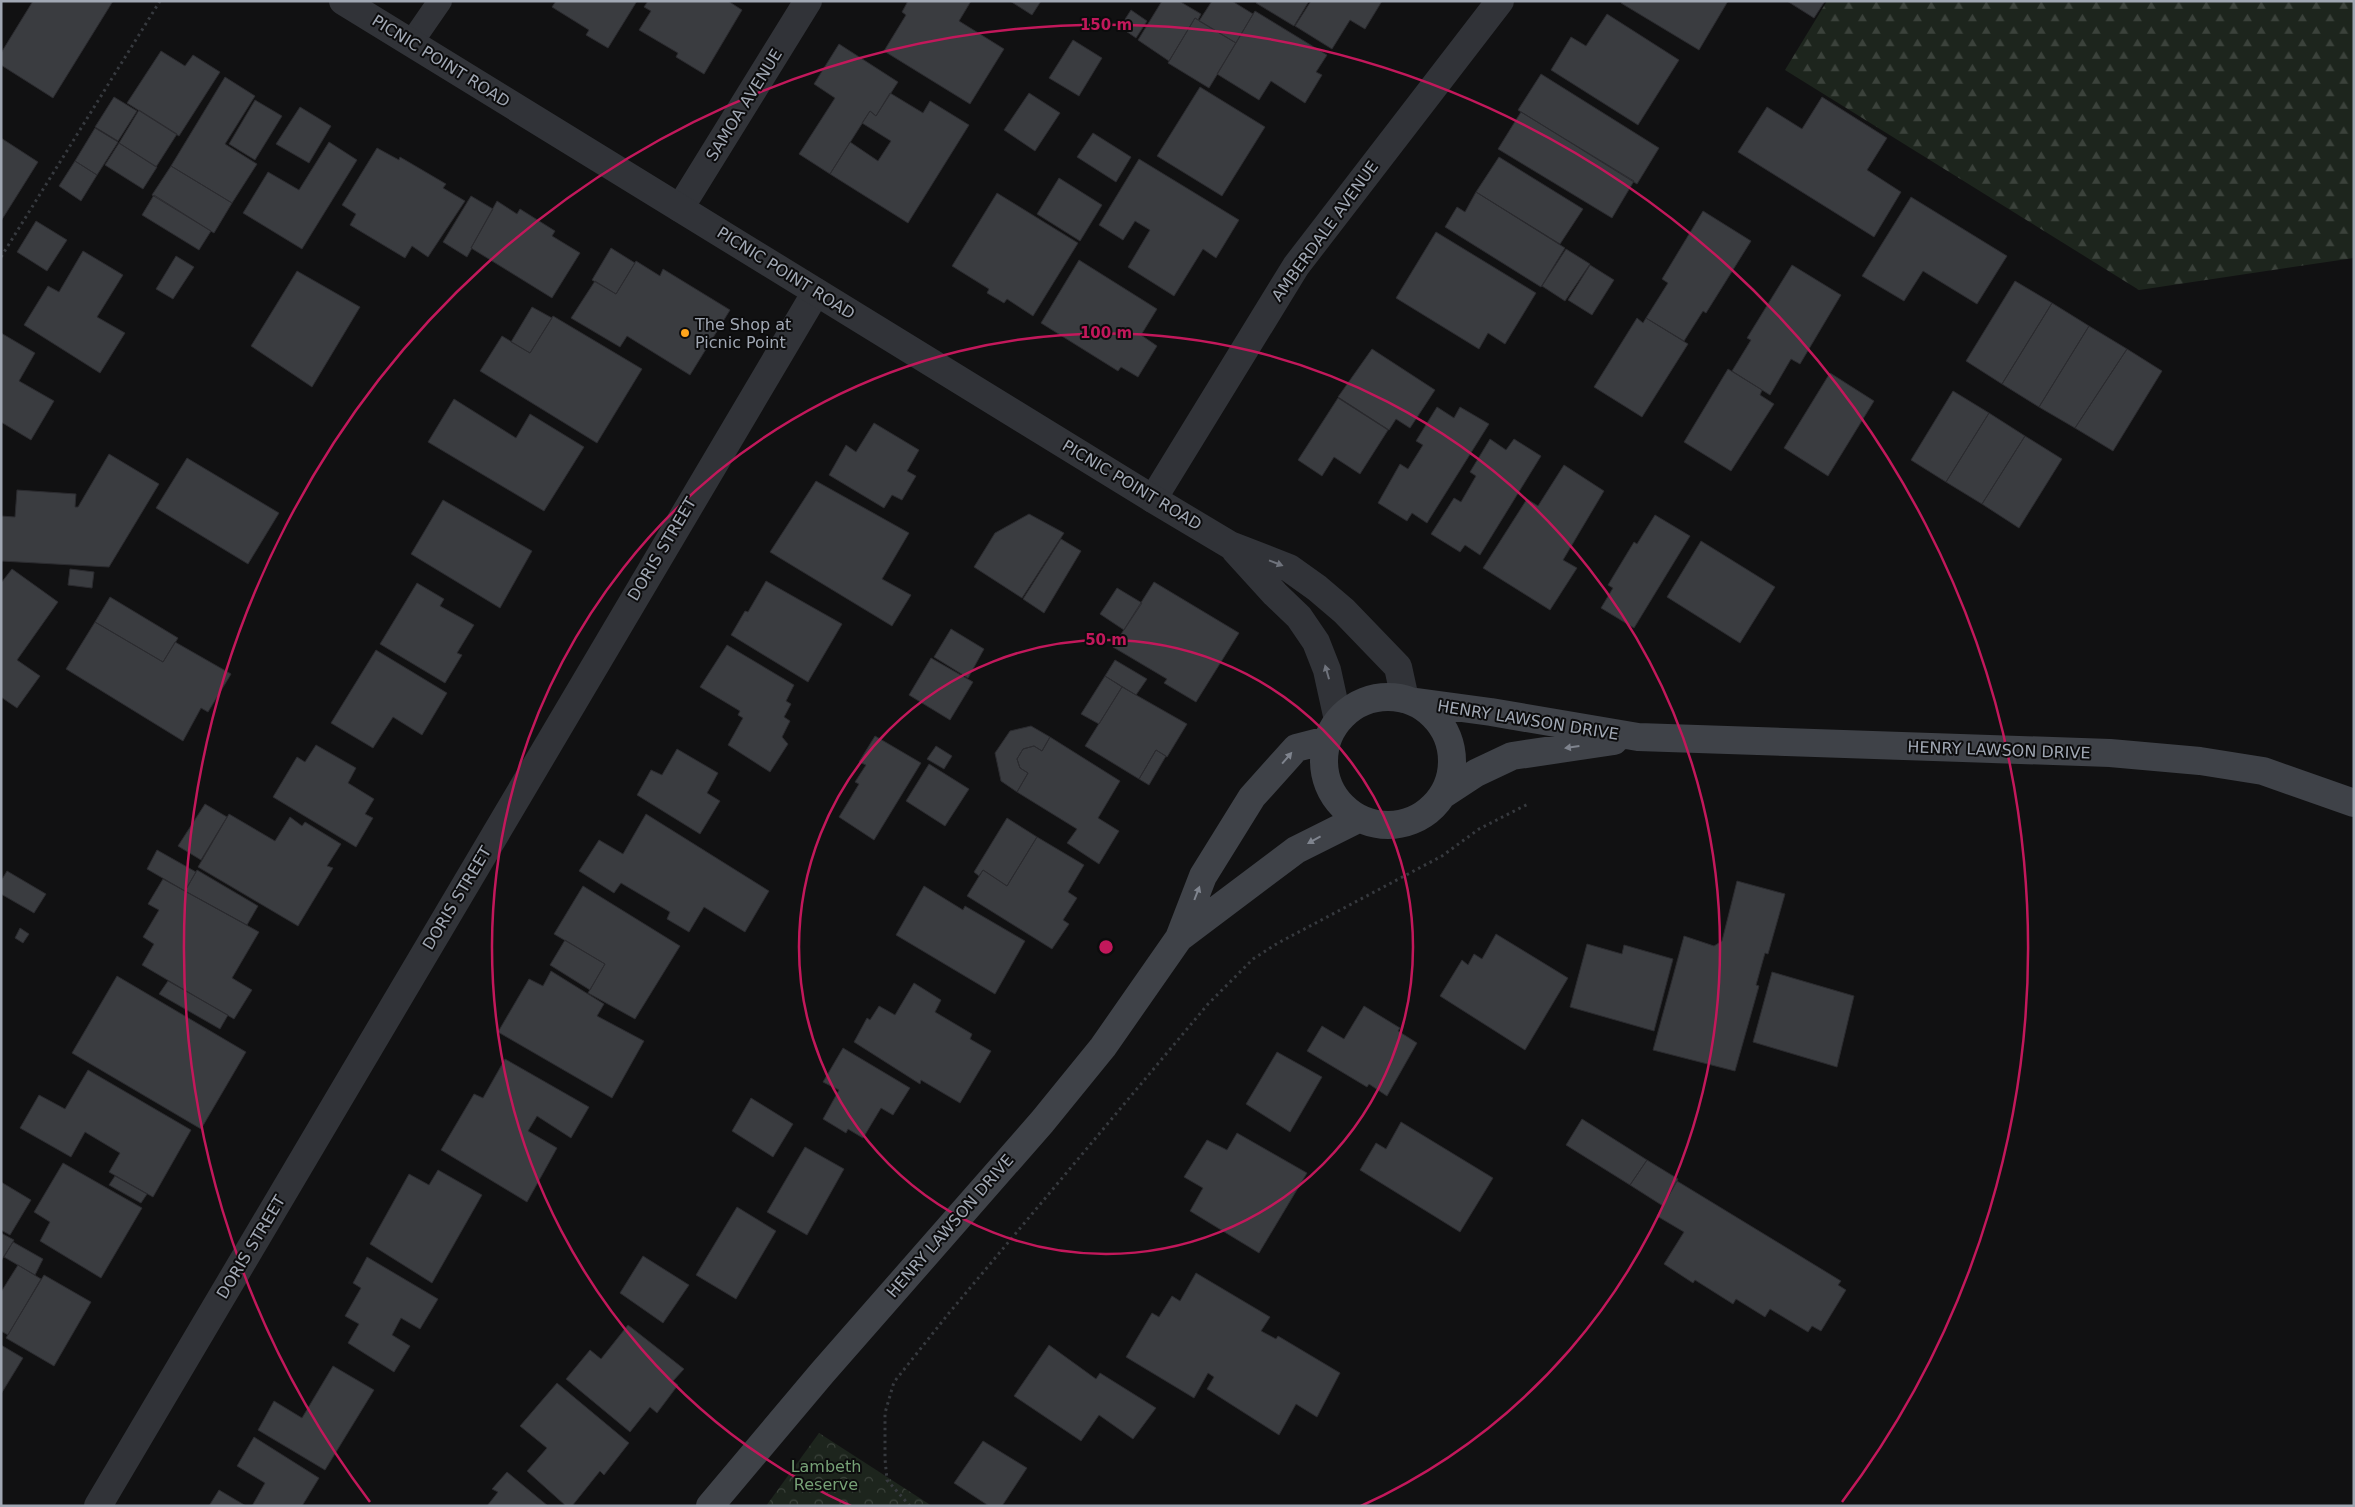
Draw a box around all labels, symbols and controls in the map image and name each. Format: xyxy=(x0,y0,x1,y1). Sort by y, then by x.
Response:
street label: PICNIC POINT ROAD xyxy=(369,11,513,111)
text: 150 m xyxy=(1080,16,1132,34)
street label: SAMOA AVENUE xyxy=(702,46,786,164)
street label: AMBERDALE AVENUE xyxy=(1268,157,1382,305)
street label: PICNIC POINT ROAD xyxy=(714,223,858,323)
place label: The Shop at Picnic Point xyxy=(694,315,791,352)
text: 100 m xyxy=(1080,324,1132,342)
marker: The Shop at Picnic Point xyxy=(679,327,691,339)
street label: PICNIC POINT ROAD xyxy=(1059,436,1205,534)
street label: DORIS STREET xyxy=(624,494,700,604)
one-way arrow xyxy=(1269,559,1283,567)
text: 50 m xyxy=(1085,631,1127,649)
one-way arrow xyxy=(1322,665,1330,680)
street label: HENRY LAWSON DRIVE xyxy=(1436,696,1620,744)
street label: HENRY LAWSON DRIVE xyxy=(1907,737,2091,763)
one-way arrow xyxy=(1564,743,1580,751)
one-way arrow xyxy=(1281,753,1293,765)
one-way arrow xyxy=(1307,836,1321,844)
street label: DORIS STREET xyxy=(419,843,495,953)
one-way arrow xyxy=(1194,885,1201,900)
centre of rings xyxy=(1097,938,1115,956)
street label: HENRY LAWSON DRIVE xyxy=(883,1151,1017,1301)
street label: DORIS STREET xyxy=(213,1192,289,1302)
park label: Lambeth Reserve xyxy=(791,1457,861,1494)

